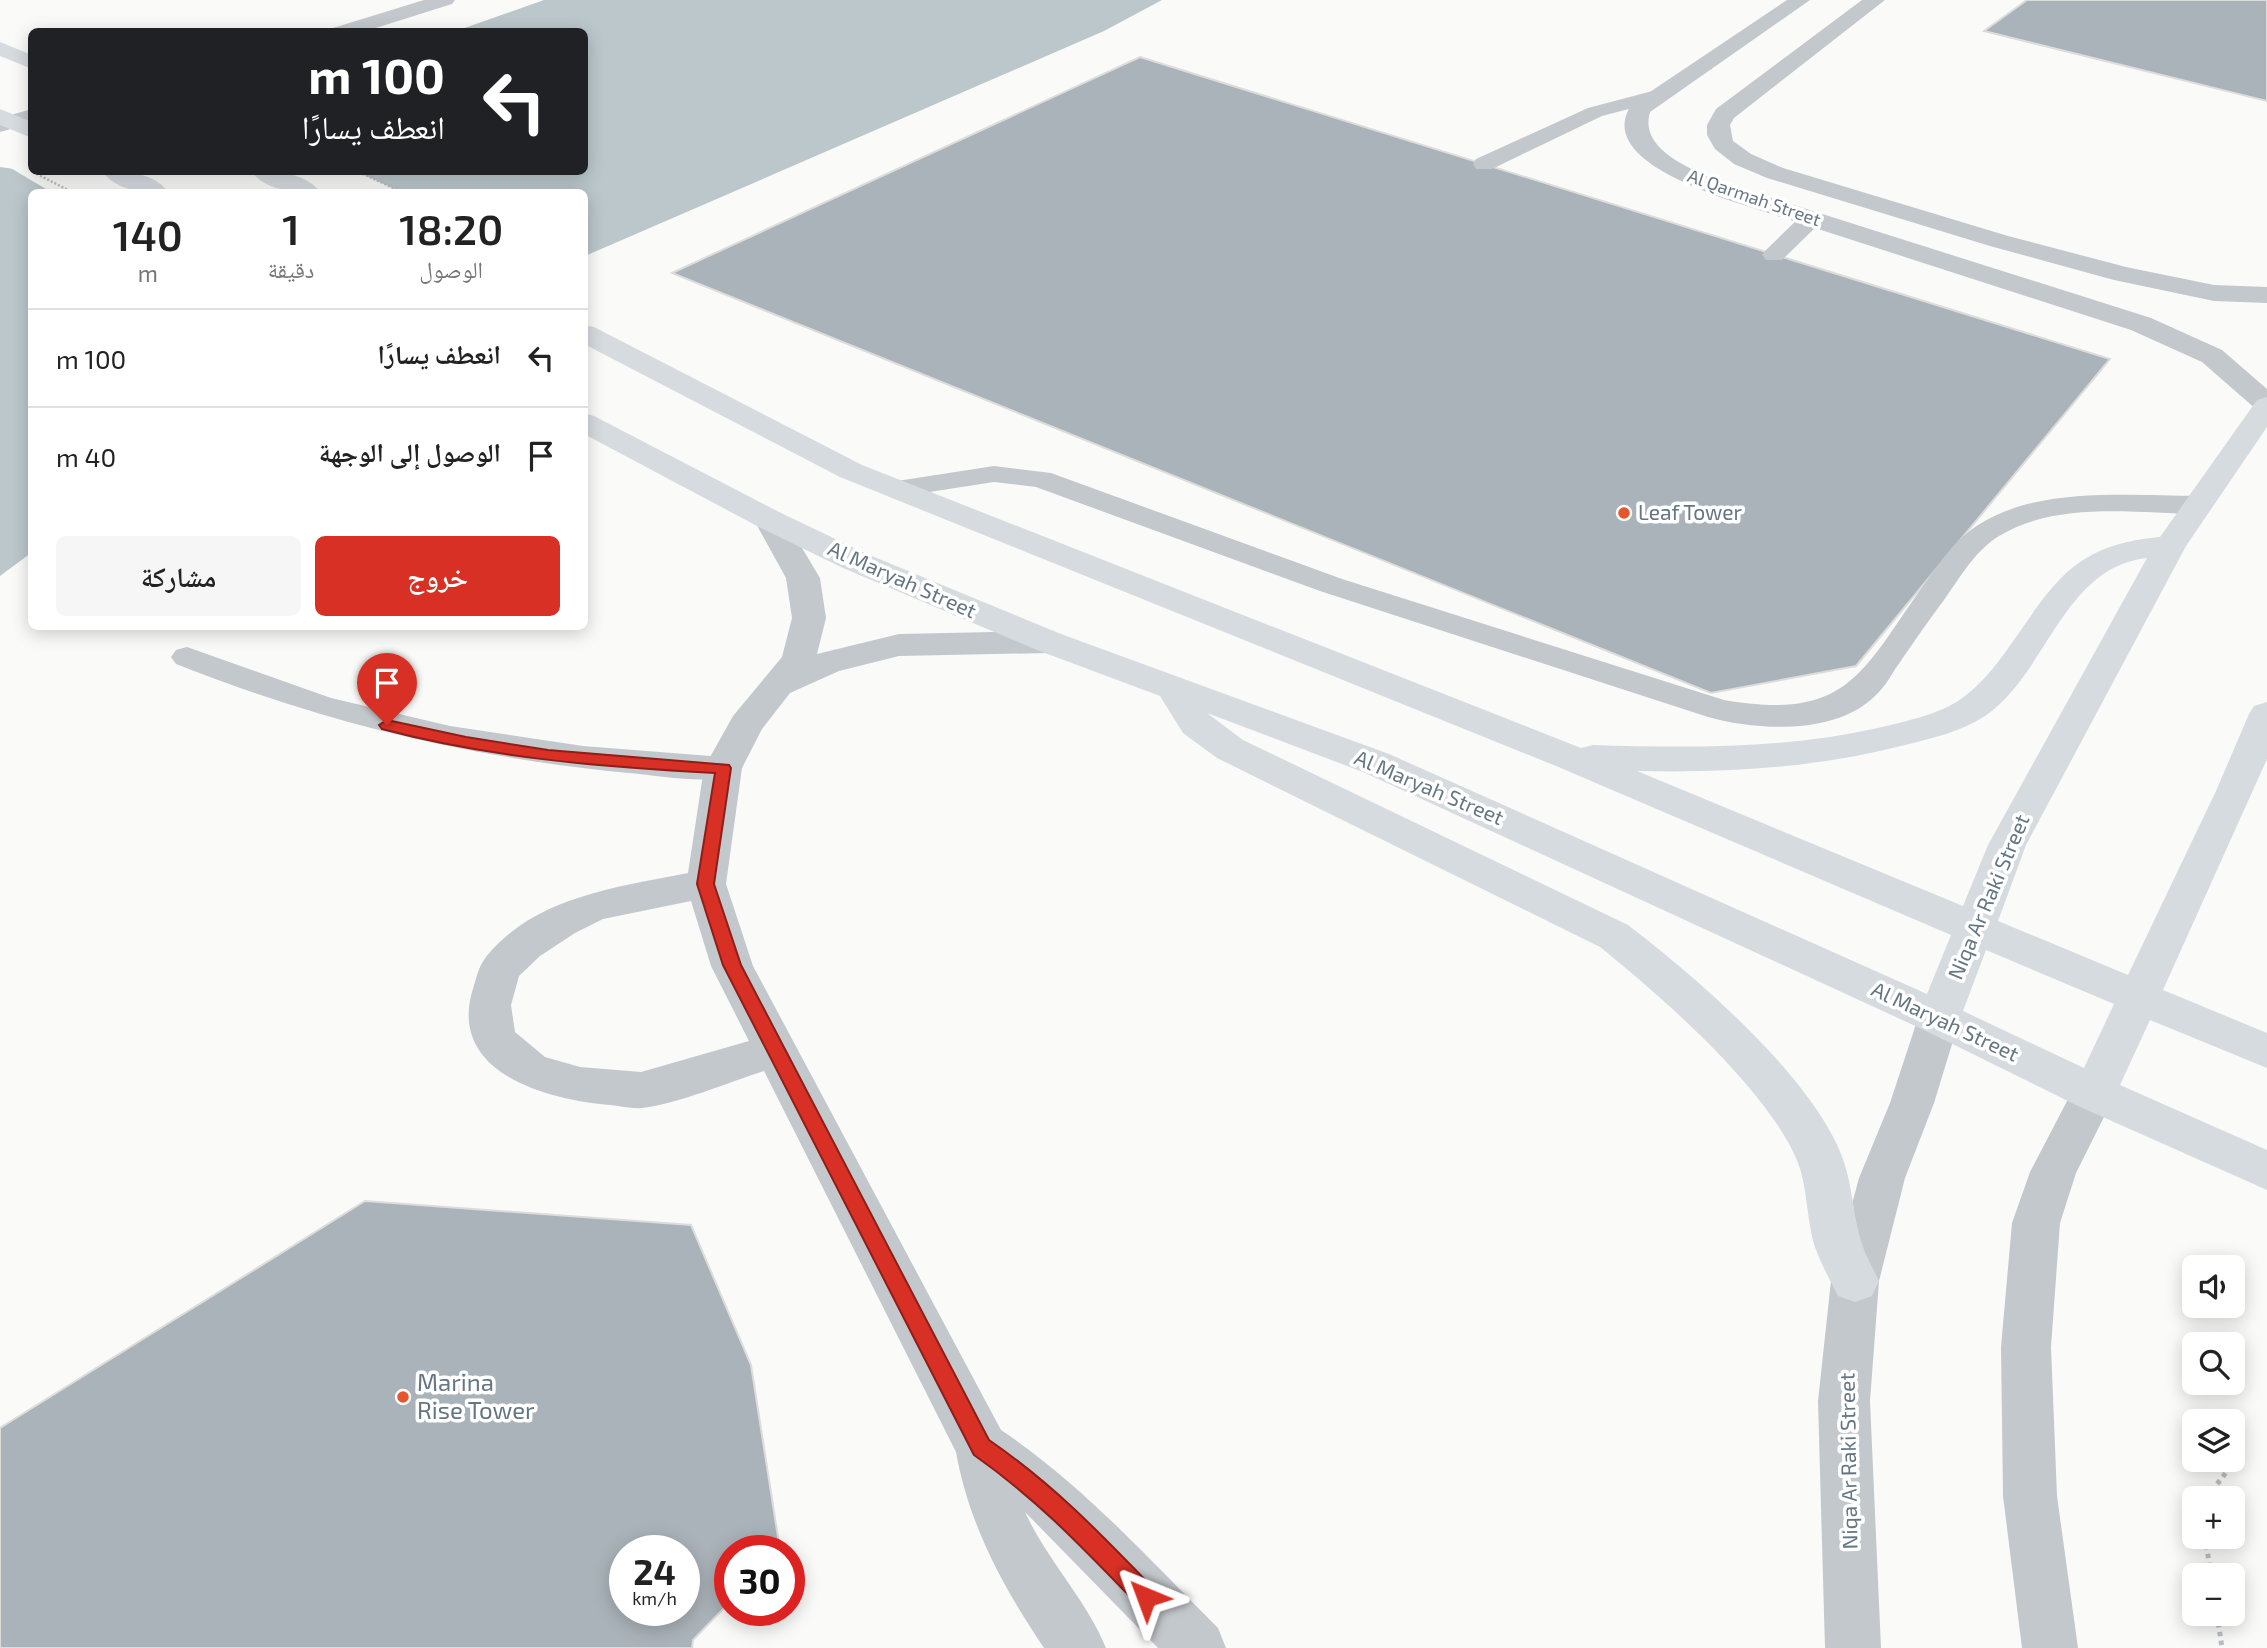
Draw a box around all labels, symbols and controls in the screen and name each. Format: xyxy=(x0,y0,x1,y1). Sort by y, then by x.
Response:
text: 100 m xyxy=(308,45,445,104)
icon: left xyxy=(469,56,560,147)
text: انعطف يسارًا xyxy=(302,107,445,145)
street label: Al Qarmah Street xyxy=(1685,164,1824,230)
text: 1 xyxy=(282,203,300,253)
text: 18:20 xyxy=(399,203,503,253)
text: 140 xyxy=(113,209,183,259)
text: دقيقة xyxy=(268,255,314,283)
text: الوصول xyxy=(419,255,483,283)
text: m xyxy=(138,259,158,287)
text: انعطف يسارًا xyxy=(377,338,501,369)
icon: left xyxy=(522,339,560,377)
text: 100 m xyxy=(56,343,126,374)
text: الوصول إلى الوجهة xyxy=(319,436,501,467)
icon: arrive xyxy=(522,437,560,475)
text: 40 m xyxy=(56,441,116,472)
place label: Leaf Tower xyxy=(1638,499,1743,524)
marker: Leaf Tower xyxy=(1616,505,1632,521)
street label: Al Maryah Street xyxy=(825,535,981,623)
button: مشاركة xyxy=(56,536,301,616)
button: خروج xyxy=(315,536,560,616)
pin xyxy=(357,653,417,725)
icon: arrive xyxy=(368,664,406,702)
street label: Al Maryah Street xyxy=(1351,744,1508,829)
street label: Niqa Ar Raki Street xyxy=(1942,810,2034,983)
street label: Al Maryah Street xyxy=(1868,976,2023,1066)
map controls xyxy=(2182,1255,2245,1626)
button: sound xyxy=(2182,1255,2245,1318)
button: search xyxy=(2182,1332,2245,1395)
place label: Marina Rise Tower xyxy=(417,1367,535,1424)
street label: Niqa Ar Raki Street xyxy=(1833,1372,1862,1550)
marker: Marina Rise Tower xyxy=(395,1389,411,1405)
button: layers xyxy=(2182,1409,2245,1472)
button: + xyxy=(2182,1486,2245,1549)
speed limit sign: 30 xyxy=(714,1535,805,1626)
text: 24 xyxy=(633,1550,676,1592)
position arrow xyxy=(1109,1560,1183,1634)
button: − xyxy=(2182,1563,2245,1626)
text: km/h xyxy=(632,1587,677,1609)

